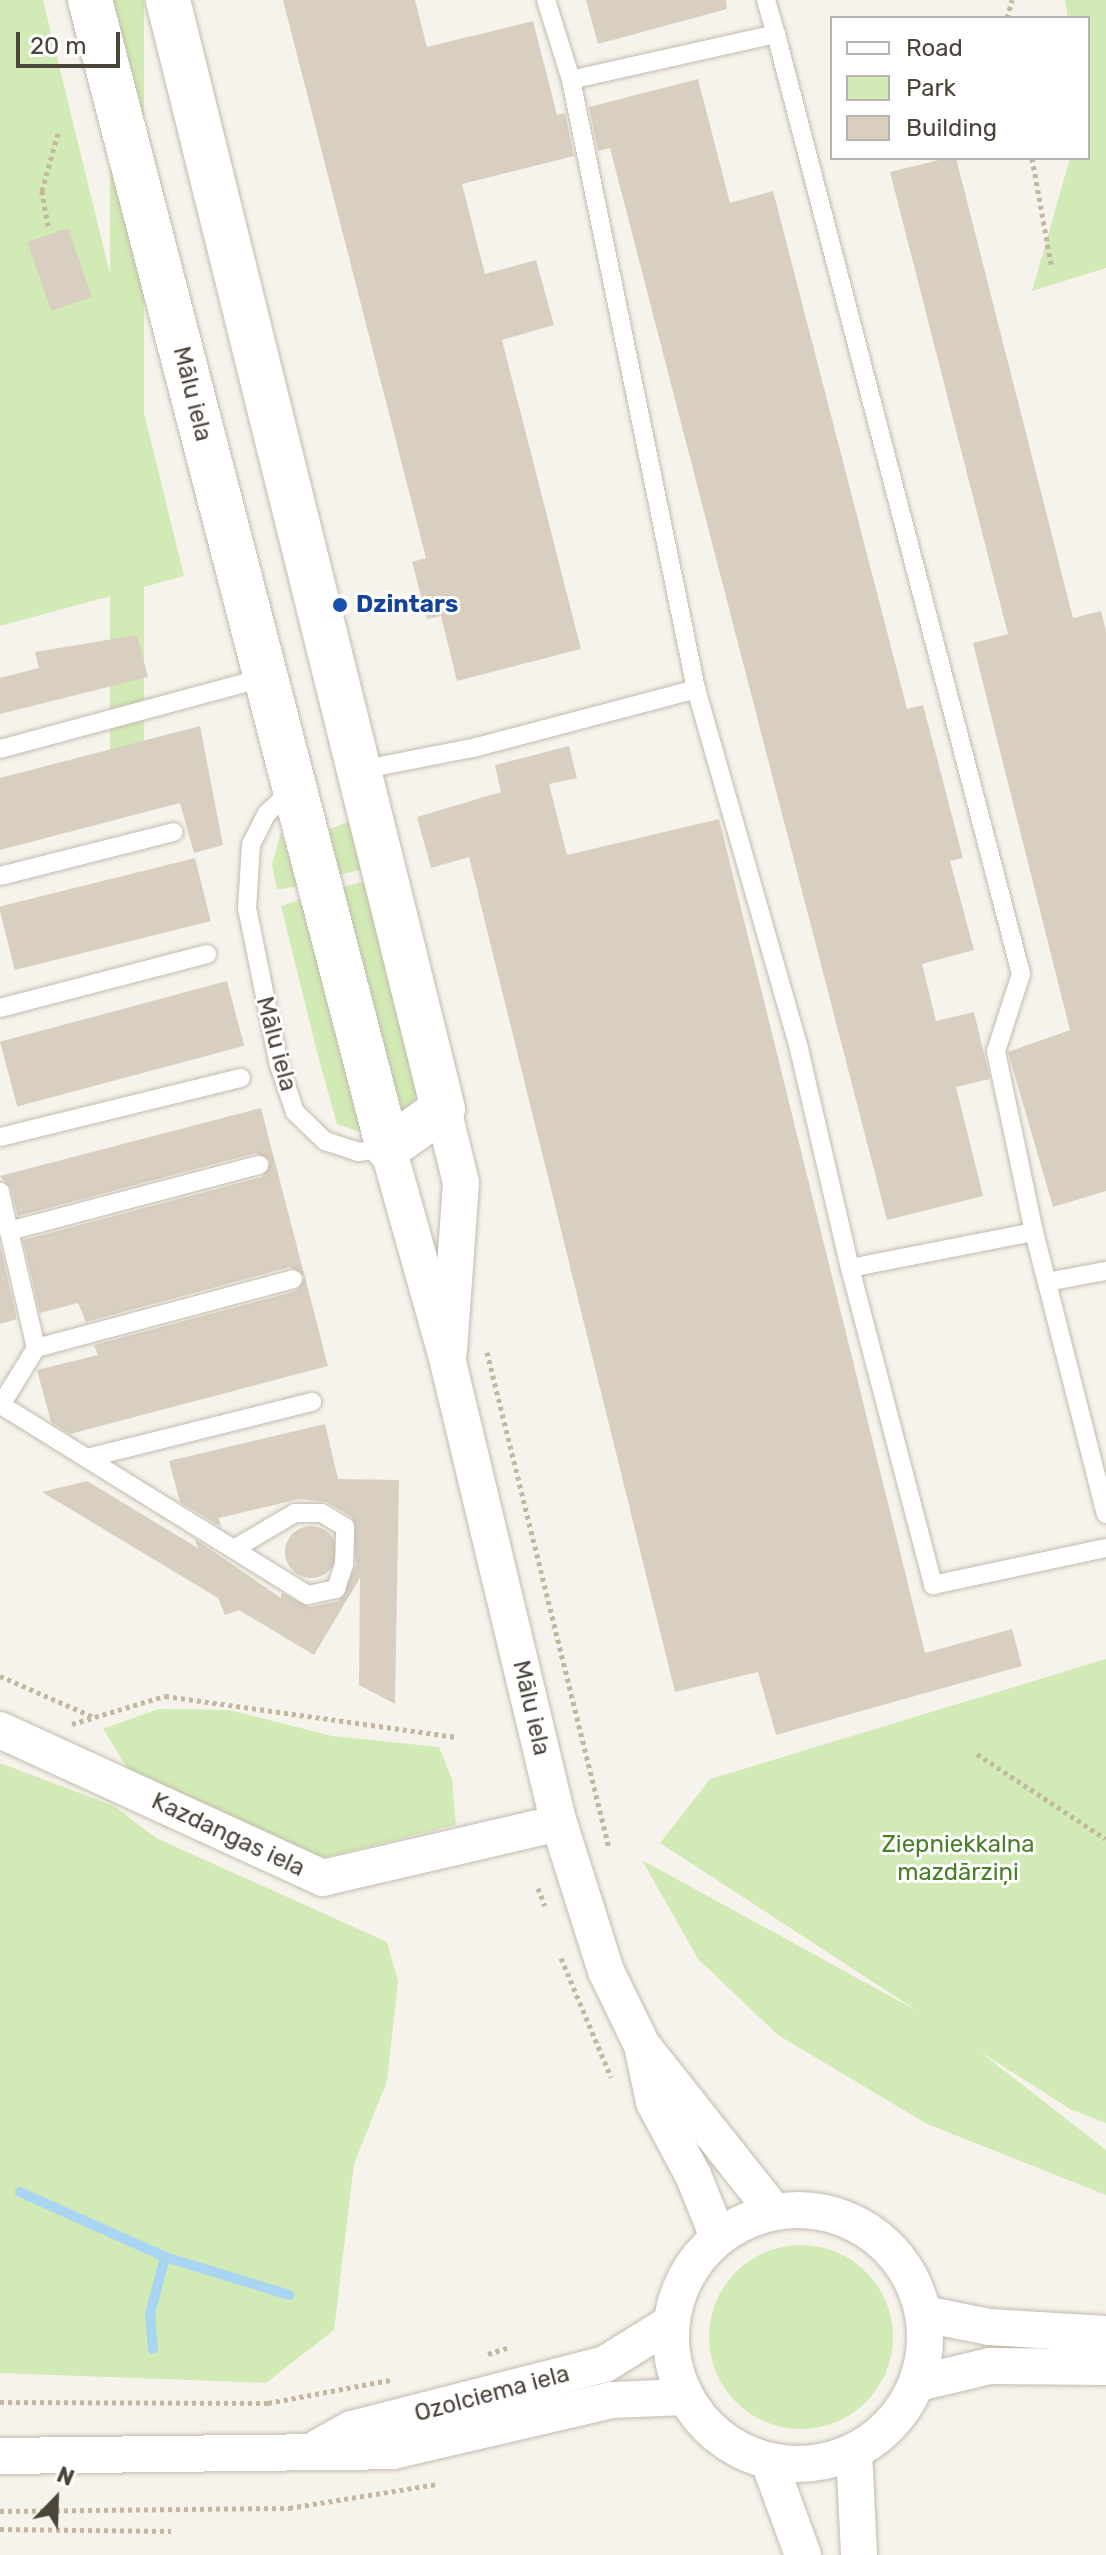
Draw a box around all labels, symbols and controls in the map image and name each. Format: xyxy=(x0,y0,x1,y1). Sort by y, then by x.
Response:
scale bar xyxy=(20,16,124,66)
legend xyxy=(830,16,1090,160)
text: 20 m xyxy=(30,32,87,60)
text: Road xyxy=(906,34,963,62)
text: Park xyxy=(906,74,956,102)
text: Building xyxy=(906,114,997,142)
street label: Mālu iela xyxy=(166,344,218,444)
place label: Dzintars xyxy=(356,591,458,619)
marker: Dzintars xyxy=(331,596,349,614)
street label: Mālu iela xyxy=(250,994,302,1094)
street label: Mālu iela xyxy=(506,1658,556,1758)
street label: Kazdangas iela xyxy=(147,1787,309,1883)
park label: Ziepniekkalna mazdārziņi xyxy=(881,1831,1035,1887)
street label: Ozolciema iela xyxy=(411,2359,573,2429)
north arrow xyxy=(16,2459,96,2539)
text: N xyxy=(53,2461,78,2492)

